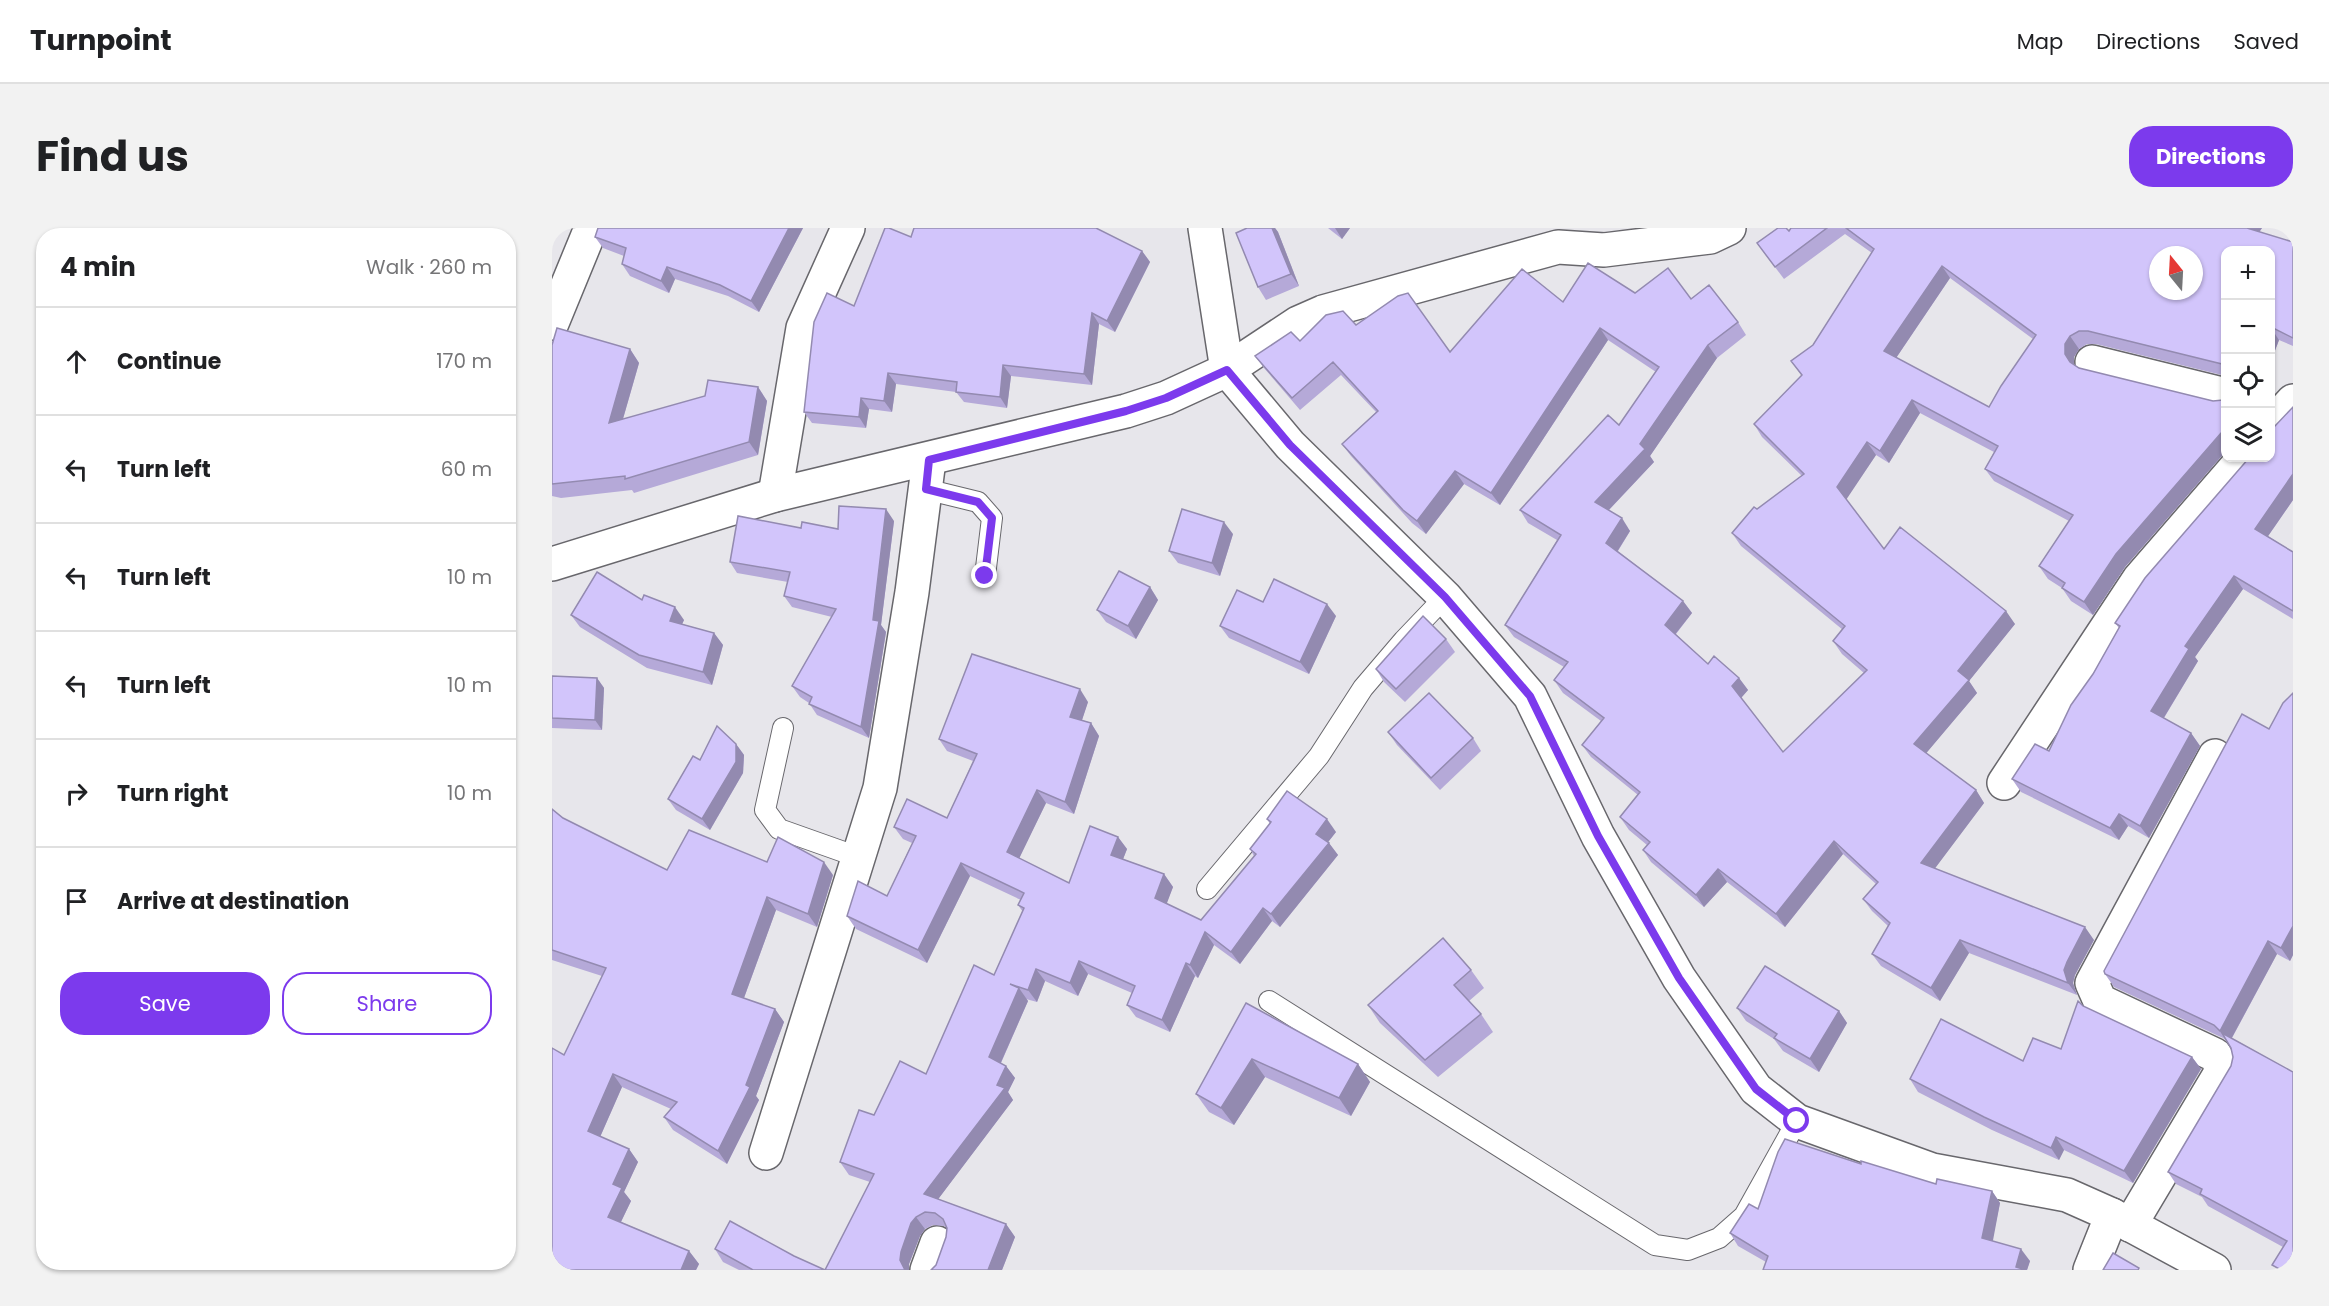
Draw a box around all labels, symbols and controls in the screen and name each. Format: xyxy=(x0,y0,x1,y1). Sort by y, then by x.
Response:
text: Turnpoint xyxy=(30,21,172,60)
text: Map xyxy=(2017,27,2063,56)
text: Directions xyxy=(2096,27,2200,56)
text: Saved xyxy=(2233,27,2299,56)
button: Directions xyxy=(2129,126,2293,187)
text: Find us xyxy=(36,127,189,186)
north arrow xyxy=(2149,246,2203,300)
map controls xyxy=(2221,246,2275,462)
button: + xyxy=(2221,246,2275,300)
text: 4 min xyxy=(60,249,136,285)
text: Walk · 260 m xyxy=(366,253,492,281)
button: − xyxy=(2221,300,2275,354)
icon: ahead xyxy=(60,345,93,378)
text: Continue xyxy=(117,346,221,377)
text: 170 m xyxy=(436,347,492,375)
button: locate xyxy=(2221,354,2275,408)
button: layers xyxy=(2221,408,2275,462)
icon: left xyxy=(60,453,93,486)
text: Turn left xyxy=(117,454,211,485)
text: 60 m xyxy=(441,455,492,483)
icon: left xyxy=(60,561,93,594)
text: Turn left xyxy=(117,562,211,593)
route end xyxy=(971,562,997,588)
text: 10 m xyxy=(447,563,492,591)
icon: left xyxy=(60,669,93,702)
text: Turn left xyxy=(117,670,211,701)
text: 10 m xyxy=(447,671,492,699)
icon: right xyxy=(60,777,93,810)
text: Turn right xyxy=(117,778,228,809)
text: 10 m xyxy=(447,779,492,807)
icon: arrive xyxy=(60,885,93,918)
text: Arrive at destination xyxy=(117,886,349,917)
button: Save xyxy=(60,972,270,1035)
button: Share xyxy=(282,972,492,1035)
route start xyxy=(1783,1107,1809,1133)

